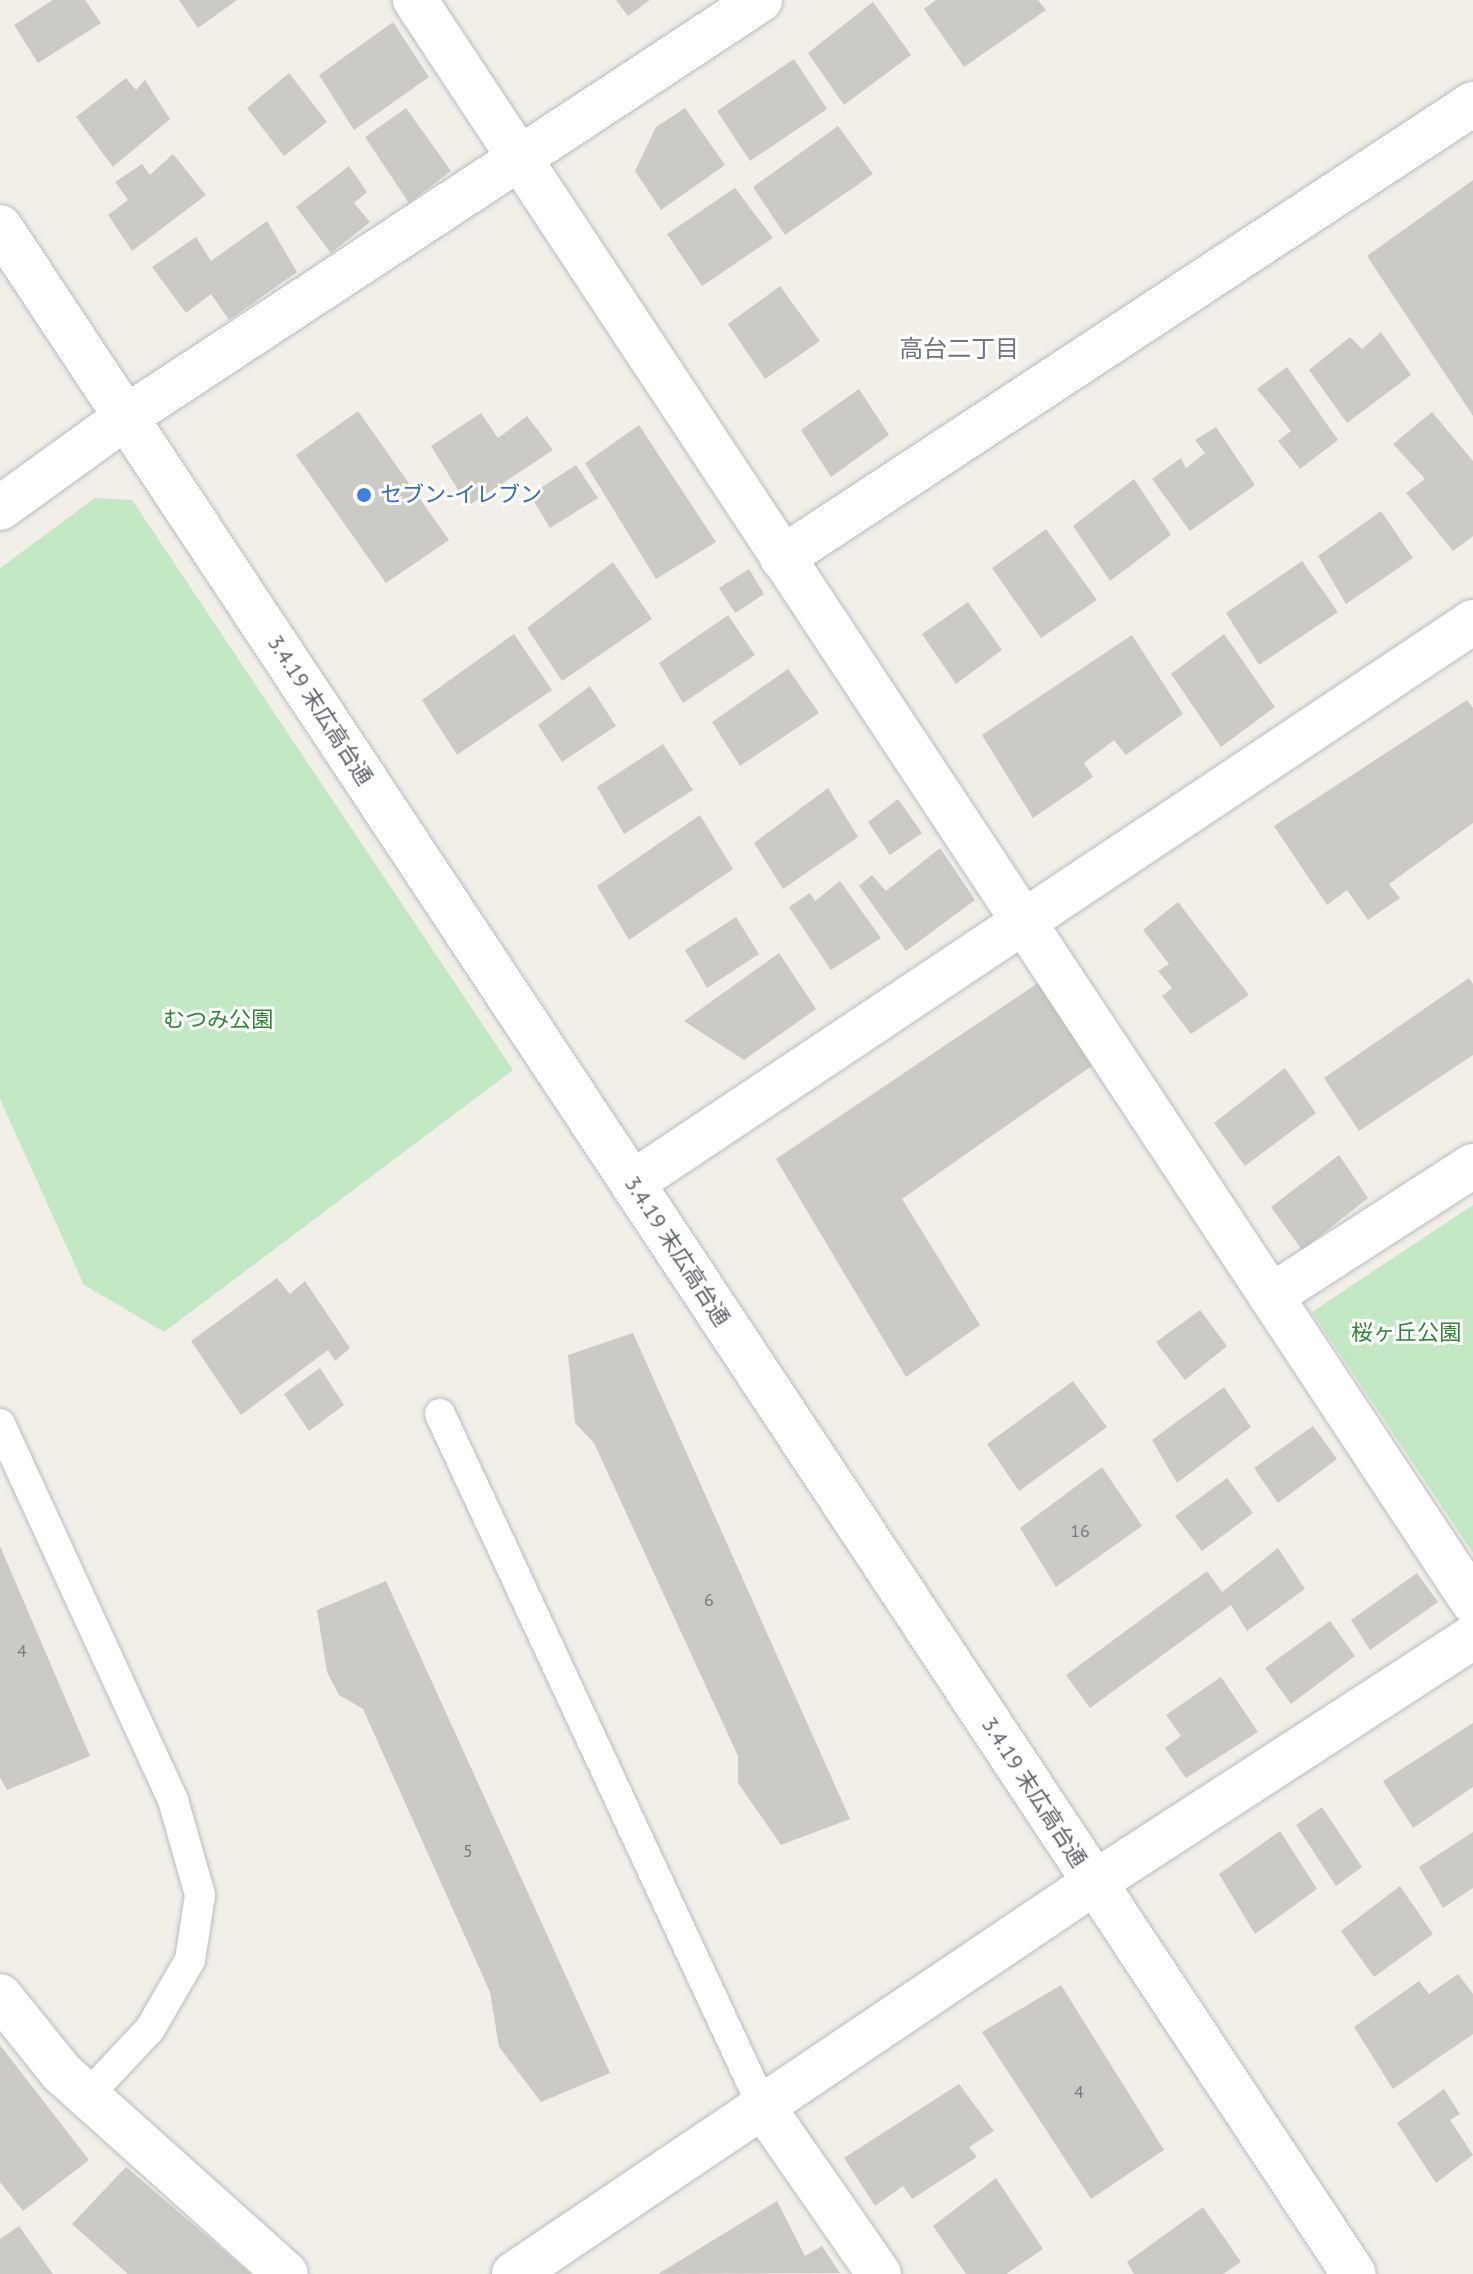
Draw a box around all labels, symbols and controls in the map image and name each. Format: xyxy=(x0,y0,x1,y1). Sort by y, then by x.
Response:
district label: 高台二丁目 xyxy=(899,335,1019,363)
place label: セブン-イレブン xyxy=(380,482,542,508)
marker: セブン-イレブン xyxy=(355,486,373,504)
street label: 3.4.19 末広高台通 xyxy=(262,630,378,790)
park label: むつみ公園 xyxy=(163,1007,273,1033)
street label: 3.4.19 末広高台通 xyxy=(619,1171,735,1331)
park label: 桜ヶ丘公園 xyxy=(1351,1320,1461,1346)
house number: 16 xyxy=(1070,1520,1090,1542)
house number: 6 xyxy=(704,1589,714,1611)
house number: 4 xyxy=(17,1640,27,1662)
street label: 3.4.19 末広高台通 xyxy=(976,1712,1092,1872)
house number: 5 xyxy=(463,1840,473,1862)
house number: 4 xyxy=(1074,2081,1084,2103)

